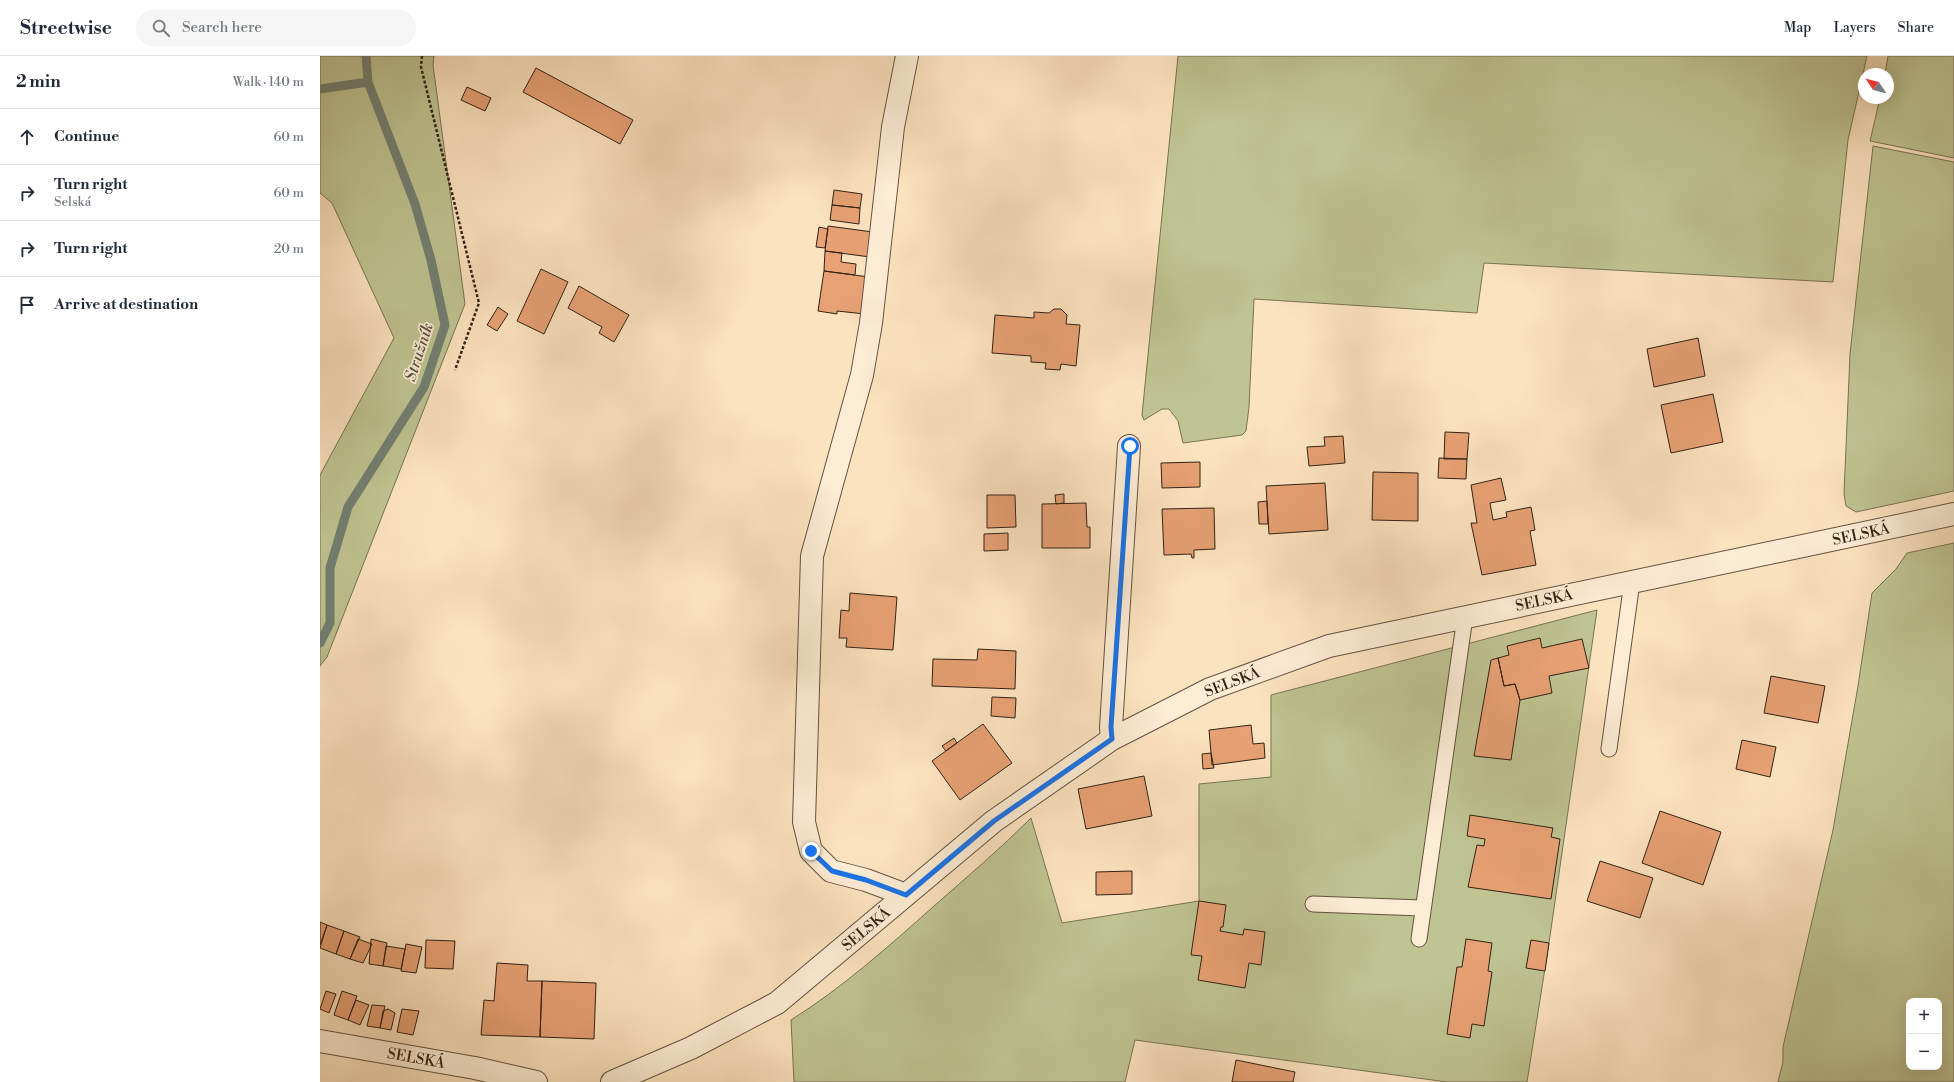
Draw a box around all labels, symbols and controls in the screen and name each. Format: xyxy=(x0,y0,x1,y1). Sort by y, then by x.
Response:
search box xyxy=(136,10,416,46)
text: Streetwise xyxy=(20,16,112,40)
icon: search xyxy=(150,17,172,39)
text: Search here xyxy=(182,18,262,37)
text: Map xyxy=(1784,19,1811,37)
text: Layers xyxy=(1833,19,1876,37)
text: Share xyxy=(1898,19,1934,37)
north arrow xyxy=(1858,68,1894,104)
text: 2 min xyxy=(16,71,61,93)
text: Walk · 140 m xyxy=(233,74,304,90)
icon: ahead xyxy=(16,126,38,148)
text: Continue xyxy=(54,127,119,146)
text: 60 m xyxy=(273,129,304,145)
text: Turn right xyxy=(54,175,128,194)
icon: right xyxy=(16,182,38,204)
text: 60 m xyxy=(273,185,304,201)
text: Selská xyxy=(54,194,91,210)
icon: right xyxy=(16,238,38,260)
text: Turn right xyxy=(54,239,128,258)
text: 20 m xyxy=(274,241,304,257)
icon: arrive xyxy=(16,294,38,316)
text: Arrive at destination xyxy=(54,295,198,314)
water label: Stružník xyxy=(400,321,438,384)
route start xyxy=(1121,437,1139,455)
street label: SELSKÁ xyxy=(1830,518,1892,550)
street label: SELSKÁ xyxy=(1513,584,1575,616)
street label: SELSKÁ xyxy=(1201,662,1263,702)
route end xyxy=(802,842,820,860)
street label: SELSKÁ xyxy=(837,902,895,955)
map controls xyxy=(1906,998,1942,1070)
button: + xyxy=(1906,998,1942,1034)
button: − xyxy=(1906,1034,1942,1070)
street label: SELSKÁ xyxy=(386,1043,447,1073)

